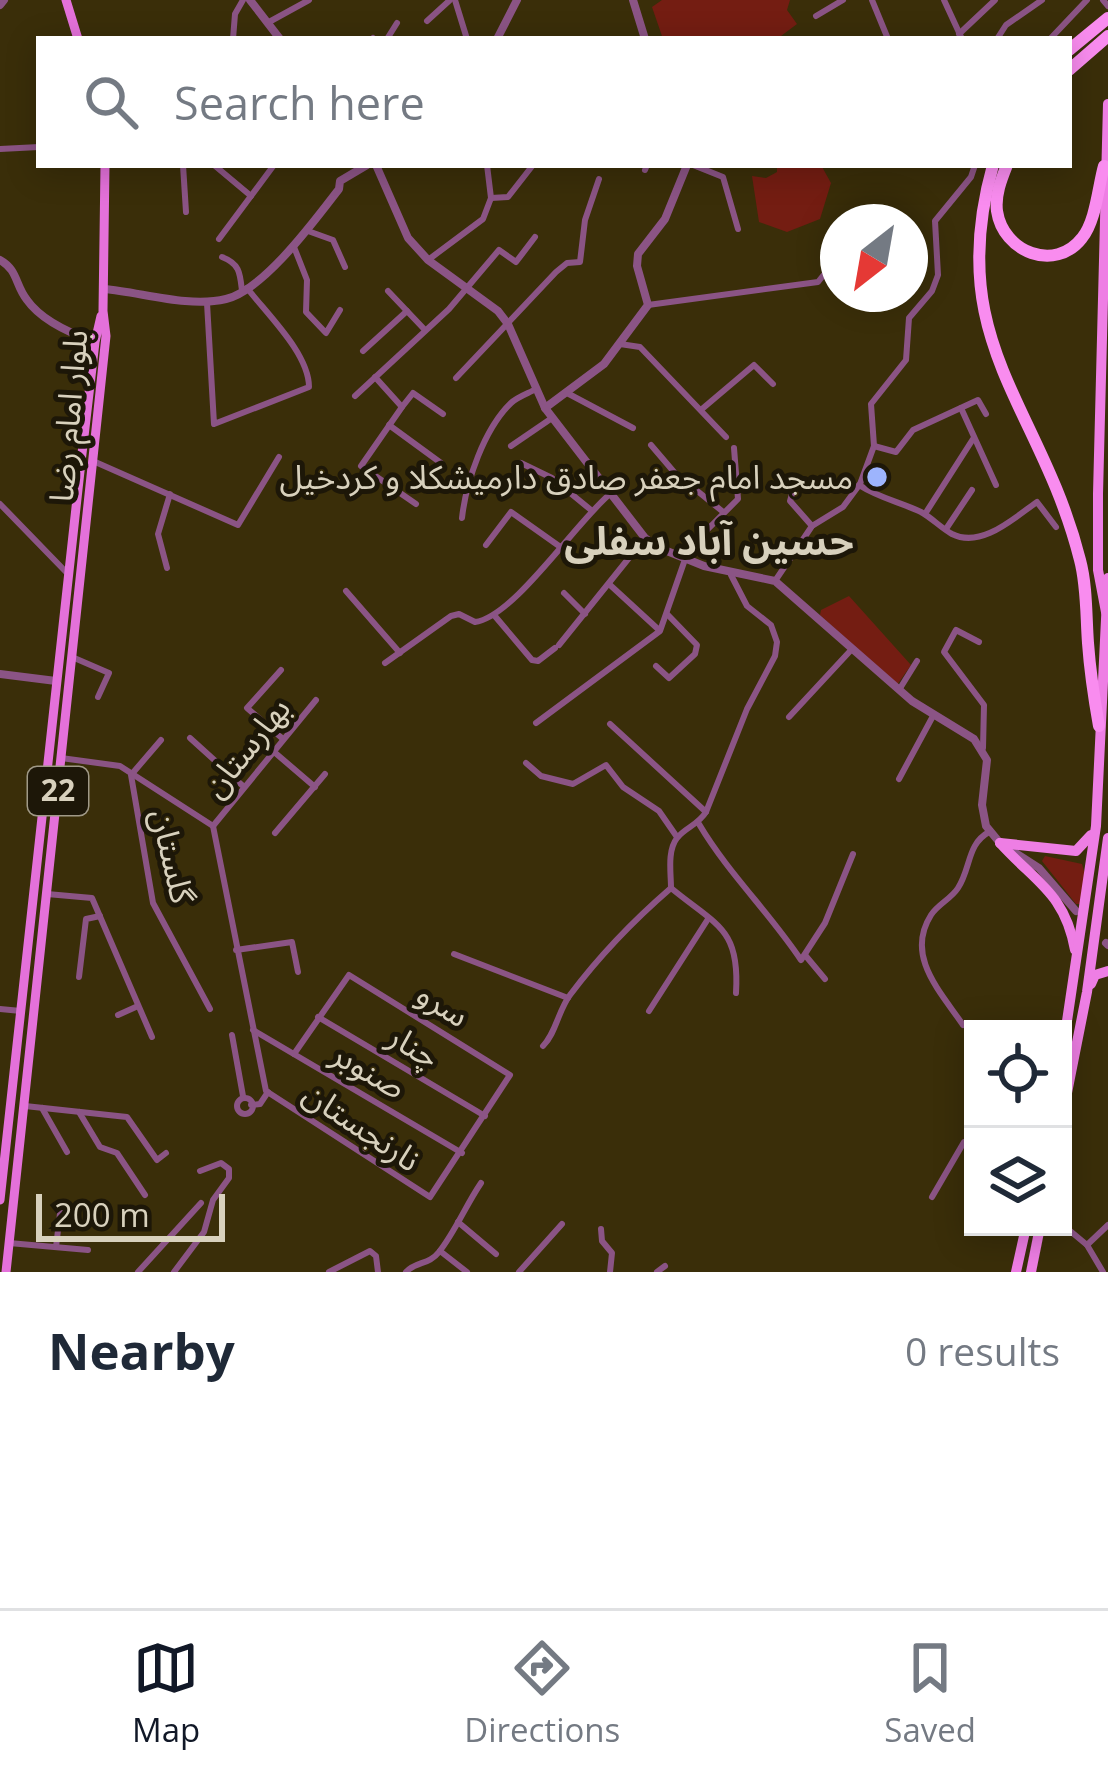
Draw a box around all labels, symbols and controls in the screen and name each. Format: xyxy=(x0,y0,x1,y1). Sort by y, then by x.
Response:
search box xyxy=(36,36,1072,168)
icon: search xyxy=(78,69,144,135)
text: Search here xyxy=(174,72,425,133)
north arrow xyxy=(820,204,928,312)
street label: بلوار امام رضا xyxy=(38,328,100,504)
place label: مسجد امام جعفر صادق دارمیشکلا و کردخیل xyxy=(280,454,853,502)
marker: مسجد امام جعفر صادق دارمیشکلا و کردخیل xyxy=(864,464,890,490)
district label: حسین آباد سفلی xyxy=(564,513,854,566)
street label: بهارستان xyxy=(191,687,300,806)
road number: 22 xyxy=(28,767,88,815)
street label: گلستان xyxy=(141,804,206,908)
street label: سرو xyxy=(409,970,478,1037)
street label: چنار xyxy=(379,1012,448,1078)
map controls xyxy=(964,1020,1072,1236)
button: locate xyxy=(964,1020,1072,1128)
street label: صنوبر xyxy=(323,1030,415,1109)
street label: نارنجستان xyxy=(295,1070,430,1181)
button: layers xyxy=(964,1128,1072,1236)
scale bar xyxy=(36,1188,225,1241)
text: 200 m xyxy=(54,1192,150,1237)
text: Nearby xyxy=(48,1315,235,1385)
text: 0 results xyxy=(905,1324,1060,1377)
tab: Map xyxy=(132,1635,200,1752)
tab: Directions xyxy=(464,1635,620,1752)
tab: Saved xyxy=(884,1635,976,1752)

